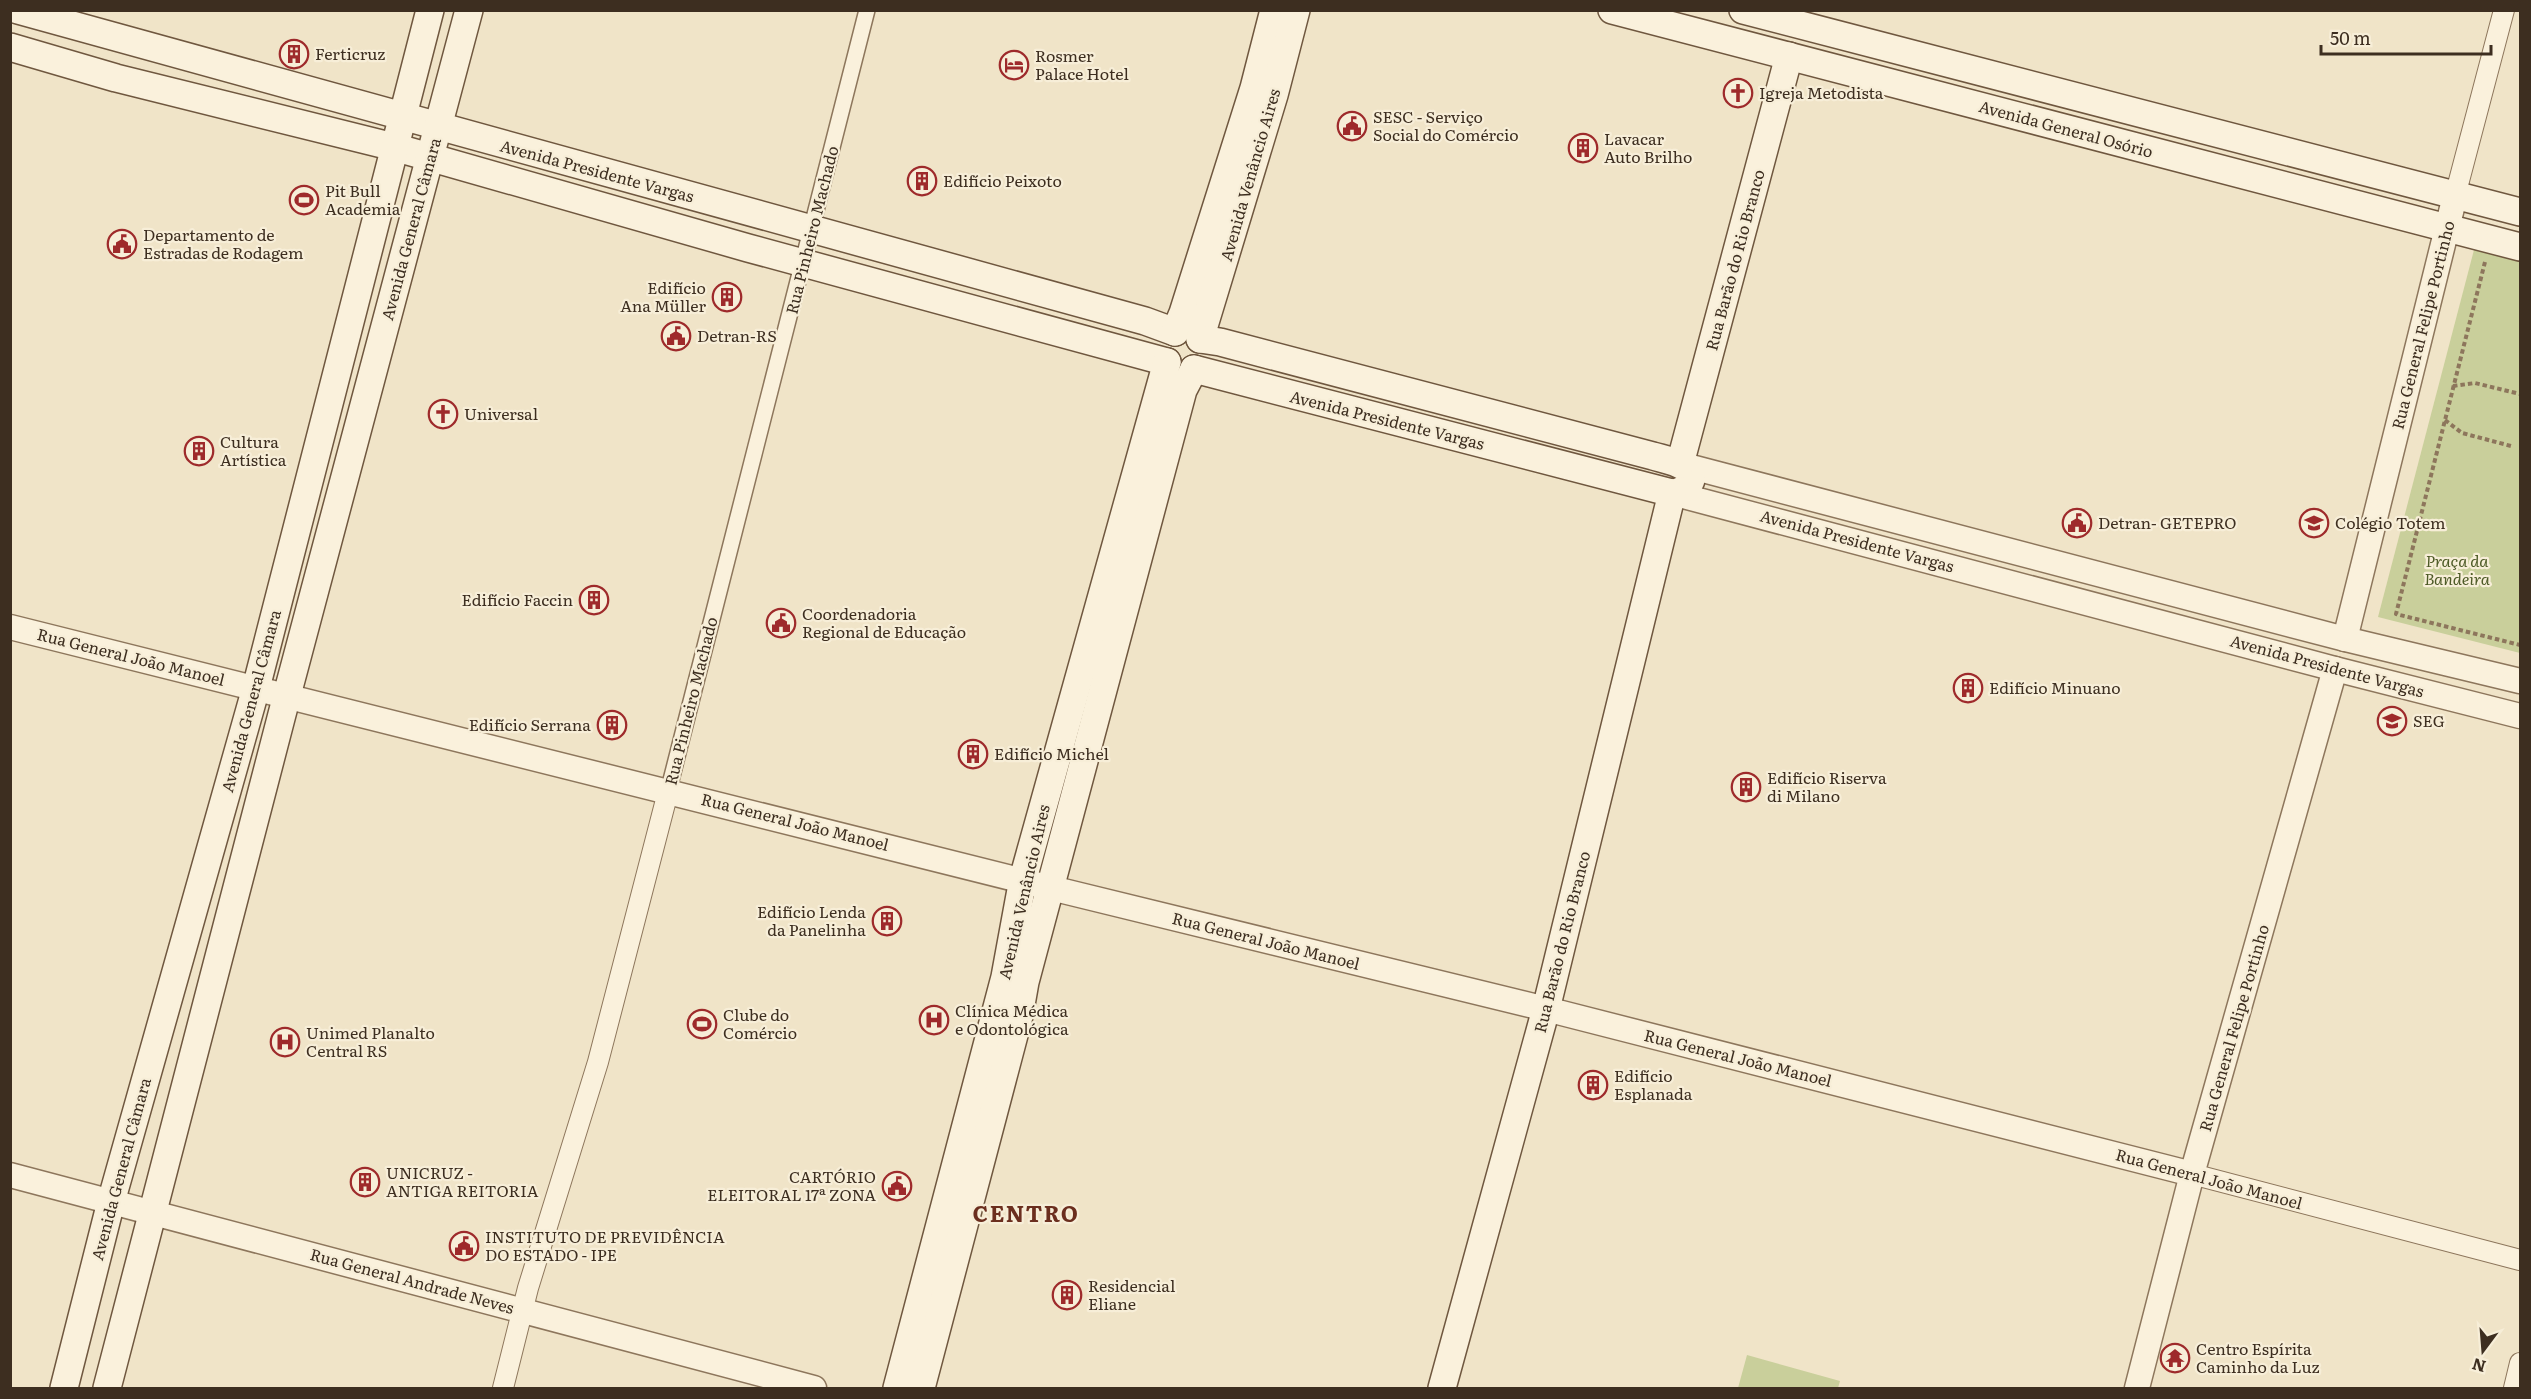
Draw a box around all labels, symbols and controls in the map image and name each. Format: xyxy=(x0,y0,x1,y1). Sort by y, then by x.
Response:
scale bar xyxy=(2321,18,2490,56)
text: 50 m xyxy=(2330,24,2371,51)
building icon: Ferticruz xyxy=(278,38,310,70)
place label: Ferticruz xyxy=(315,41,385,65)
place label: Rosmer Palace Hotel xyxy=(1035,43,1129,85)
hotel icon: Rosmer Palace Hotel xyxy=(998,49,1030,81)
church icon: Igreja Metodista xyxy=(1722,77,1754,109)
place label: Igreja Metodista xyxy=(1759,80,1884,104)
street label: Avenida Venâncio Aires xyxy=(1213,86,1285,264)
street label: Avenida General Osório xyxy=(1976,93,2156,163)
place label: SESC - Serviço Social do Comércio xyxy=(1373,104,1519,146)
public building icon: SESC - Serviço Social do Comércio xyxy=(1336,110,1368,142)
place label: Lavacar Auto Brilho xyxy=(1604,126,1692,168)
building icon: Lavacar Auto Brilho xyxy=(1567,132,1599,164)
street label: Avenida Presidente Vargas xyxy=(498,133,697,207)
street label: Avenida General Câmara xyxy=(374,134,446,323)
street label: Rua Pinheiro Machado xyxy=(778,143,844,316)
building icon: Edifício Peixoto xyxy=(906,165,938,197)
street label: Rua Barão do Rio Branco xyxy=(1698,167,1770,353)
place label: Edifício Peixoto xyxy=(943,168,1062,192)
place label: Pit Bull Academia xyxy=(325,178,401,220)
sports icon: Pit Bull Academia xyxy=(288,184,320,216)
street label: Rua General Felipe Portinho xyxy=(2384,218,2460,432)
place label: Departamento de Estradas de Rodagem xyxy=(143,222,304,264)
public building icon: Departamento de Estradas de Rodagem xyxy=(106,228,138,260)
place label: Edifício Ana Müller xyxy=(620,275,706,317)
building icon: Edifício Ana Müller xyxy=(711,281,743,313)
public building icon: Detran-RS xyxy=(660,320,692,352)
place label: Detran-RS xyxy=(697,323,777,347)
street label: Avenida Presidente Vargas xyxy=(1287,383,1487,455)
church icon: Universal xyxy=(427,398,459,430)
place label: Universal xyxy=(464,401,538,425)
place label: Cultura Artística xyxy=(220,429,287,471)
building icon: Cultura Artística xyxy=(183,435,215,467)
street label: Avenida Presidente Vargas xyxy=(1758,503,1957,577)
public building icon: Detran- GETEPRO xyxy=(2061,507,2093,539)
school or university icon: Colégio Totem xyxy=(2298,507,2330,539)
place label: Detran- GETEPRO xyxy=(2098,510,2236,534)
place label: Colégio Totem xyxy=(2335,510,2446,534)
park label: Praça da Bandeira xyxy=(2424,548,2491,590)
building icon: Edifício Faccin xyxy=(578,584,610,616)
place label: Edifício Faccin xyxy=(462,587,573,611)
place label: Coordenadoria Regional de Educação xyxy=(802,601,966,643)
street label: Avenida General Câmara xyxy=(214,606,286,795)
public building icon: Coordenadoria Regional de Educação xyxy=(765,607,797,639)
street label: Rua Pinheiro Machado xyxy=(657,614,723,787)
street label: Rua General João Manoel xyxy=(35,621,228,691)
street label: Avenida Presidente Vargas xyxy=(2228,628,2427,702)
building icon: Edifício Minuano xyxy=(1952,672,1984,704)
place label: Edifício Minuano xyxy=(1989,675,2121,699)
school or university icon: SEG xyxy=(2376,705,2408,737)
place label: SEG xyxy=(2413,708,2445,732)
building icon: Edifício Serrana xyxy=(596,709,628,741)
place label: Edifício Serrana xyxy=(469,712,591,736)
building icon: Edifício Michel xyxy=(957,738,989,770)
place label: Edifício Michel xyxy=(994,741,1109,765)
place label: Edifício Riserva di Milano xyxy=(1767,765,1887,807)
building icon: Edifício Riserva di Milano xyxy=(1730,771,1762,803)
street label: Rua General João Manoel xyxy=(699,786,892,856)
street label: Avenida Venâncio Aires xyxy=(991,802,1055,982)
street label: Rua Barão do Rio Branco xyxy=(1527,848,1595,1035)
place label: Edifício Lenda da Panelinha xyxy=(757,899,866,941)
building icon: Edifício Lenda da Panelinha xyxy=(871,905,903,937)
street label: Rua General João Manoel xyxy=(1170,905,1363,975)
street label: Rua General Felipe Portinho xyxy=(2192,921,2274,1134)
place label: Clínica Médica e Odontológica xyxy=(955,998,1069,1040)
place label: Clube do Comércio xyxy=(723,1002,797,1044)
hospital icon: Clínica Médica e Odontológica xyxy=(918,1004,950,1036)
sports icon: Clube do Comércio xyxy=(686,1008,718,1040)
place label: Unimed Planalto Central RS xyxy=(306,1020,435,1062)
street label: Rua General João Manoel xyxy=(1642,1022,1835,1092)
hospital icon: Unimed Planalto Central RS xyxy=(269,1026,301,1058)
place label: Edifício Esplanada xyxy=(1614,1063,1693,1105)
building icon: Edifício Esplanada xyxy=(1577,1069,1609,1101)
street label: Avenida General Câmara xyxy=(84,1074,156,1263)
street label: Rua General João Manoel xyxy=(2113,1142,2305,1215)
place label: UNICRUZ - ANTIGA REITORIA xyxy=(386,1160,539,1202)
place label: CARTÓRIO ELEITORAL 17ª ZONA xyxy=(707,1164,876,1206)
building icon: UNICRUZ - ANTIGA REITORIA xyxy=(349,1166,381,1198)
public building icon: CARTÓRIO ELEITORAL 17ª ZONA xyxy=(881,1170,913,1202)
district label: CENTRO xyxy=(973,1196,1079,1229)
place label: INSTITUTO DE PREVIDÊNCIA DO ESTADO - IPE xyxy=(485,1224,725,1266)
public building icon: INSTITUTO DE PREVIDÊNCIA DO ESTADO - IPE xyxy=(448,1230,480,1262)
street label: Rua General Andrade Neves xyxy=(308,1241,517,1319)
place label: Residencial Eliane xyxy=(1088,1273,1175,1315)
building icon: Residencial Eliane xyxy=(1051,1279,1083,1311)
north arrow xyxy=(2453,1321,2513,1381)
place label: Centro Espírita Caminho da Luz xyxy=(2196,1336,2320,1378)
temple icon: Centro Espírita Caminho da Luz xyxy=(2159,1342,2191,1374)
text: N xyxy=(2469,1353,2488,1380)

